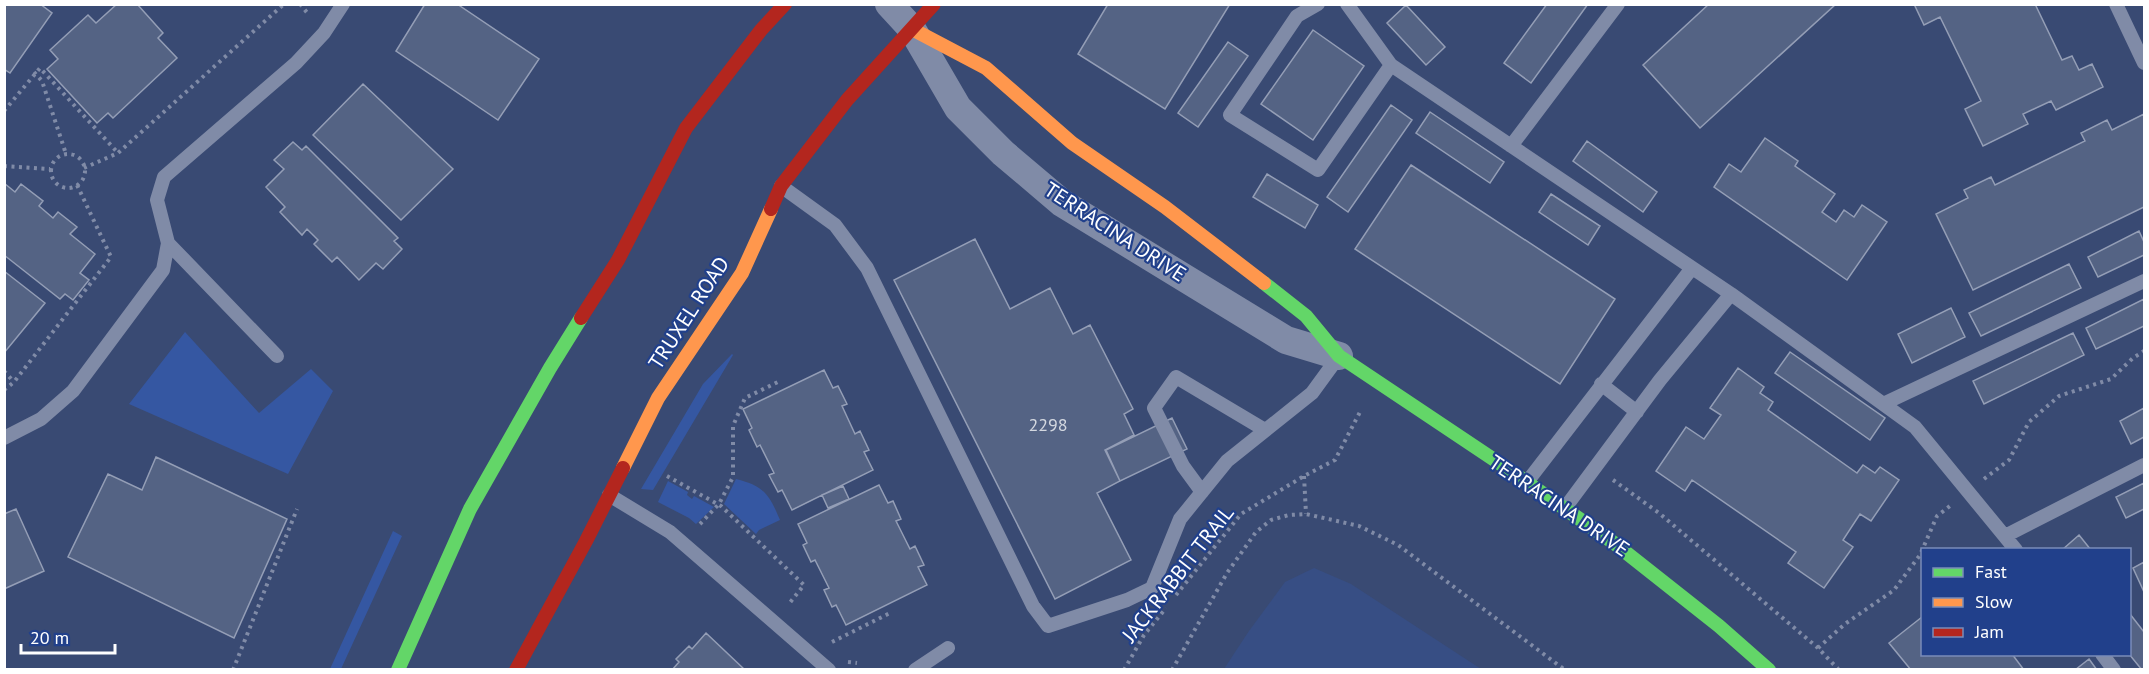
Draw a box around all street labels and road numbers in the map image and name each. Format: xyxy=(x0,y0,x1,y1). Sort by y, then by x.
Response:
street label: TERRACINA DRIVE xyxy=(1039,176,1191,288)
street label: TRUXEL ROAD xyxy=(642,251,735,374)
street label: TERRACINA DRIVE xyxy=(1484,449,1635,563)
street label: JACKRABBIT TRAIL xyxy=(1115,500,1239,648)

